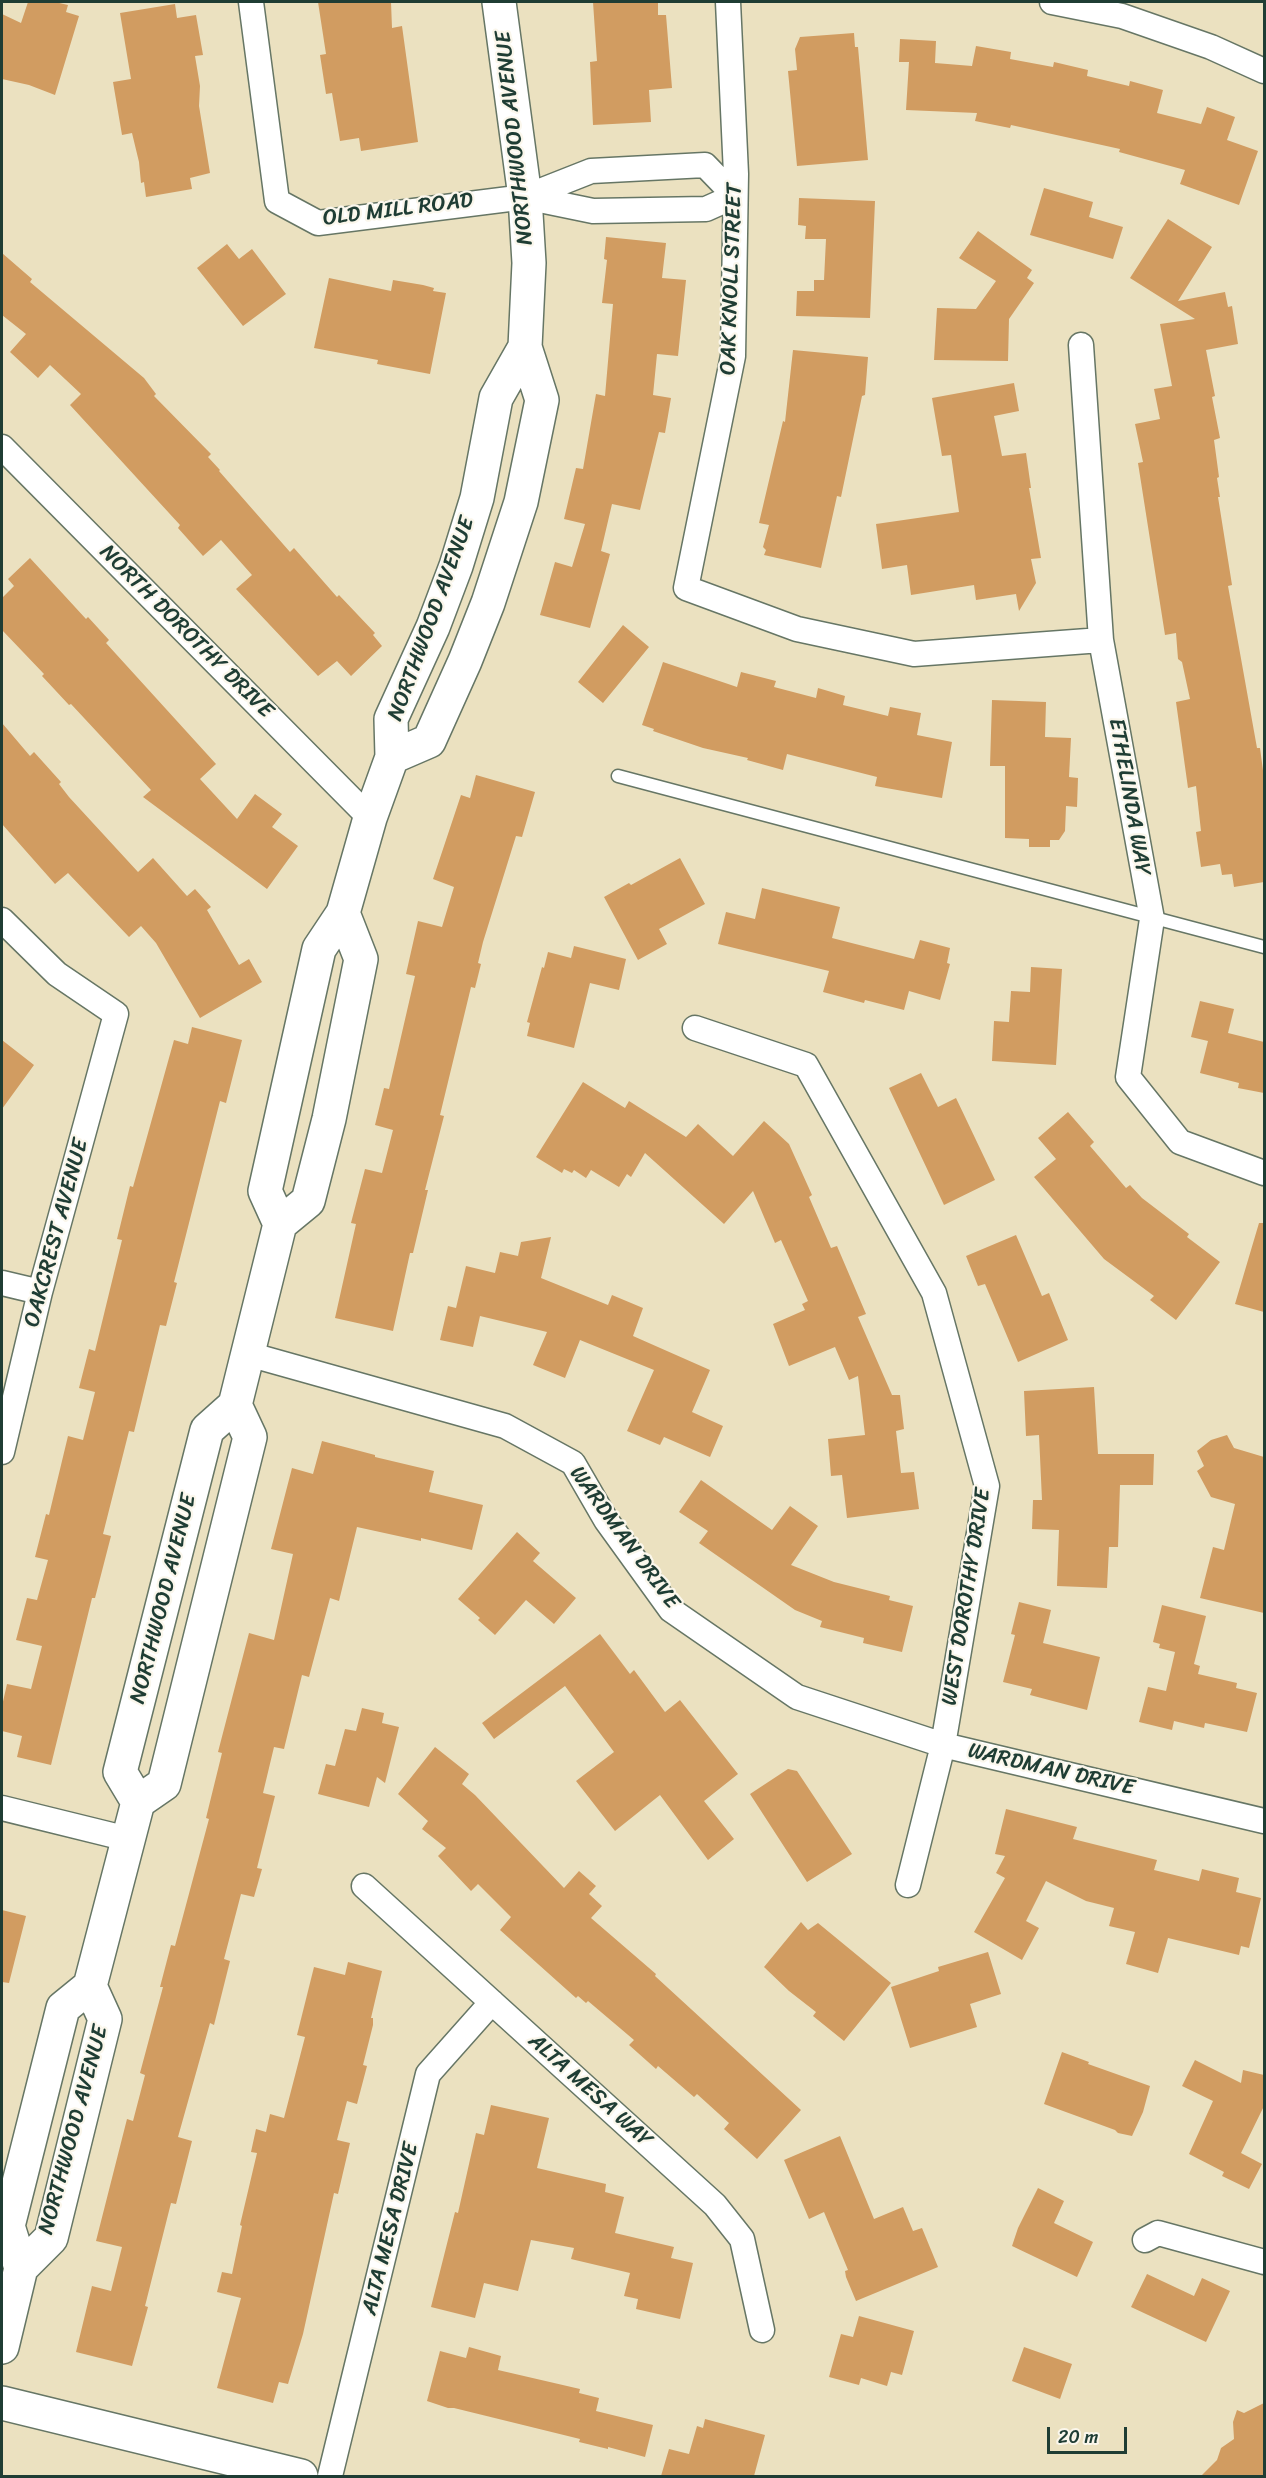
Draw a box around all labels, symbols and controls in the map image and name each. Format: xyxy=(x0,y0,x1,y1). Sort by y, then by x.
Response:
street label: NORTHWOOD AVENUE xyxy=(491,30,539,246)
street label: OAK KNOLL STREET xyxy=(715,183,749,375)
street label: OLD MILL ROAD xyxy=(321,188,475,232)
street label: NORTHWOOD AVENUE xyxy=(383,513,481,725)
street label: NORTH DOROTHY DRIVE xyxy=(94,540,278,724)
street label: ETHELINDA WAY xyxy=(1102,716,1156,878)
street label: OAKCREST AVENUE xyxy=(19,1136,95,1330)
street label: WARDMAN DRIVE xyxy=(563,1461,685,1615)
street label: WEST DOROTHY DRIVE xyxy=(937,1487,997,1707)
street label: NORTHWOOD AVENUE xyxy=(125,1491,203,1707)
street label: WARDMAN DRIVE xyxy=(965,1738,1137,1802)
street label: NORTHWOOD AVENUE xyxy=(33,2023,115,2237)
street label: ALTA MESA WAY xyxy=(522,2028,658,2154)
street label: ALTA MESA DRIVE xyxy=(357,2140,425,2318)
scale bar xyxy=(1050,2415,1130,2453)
text: 20 m xyxy=(1058,2421,1098,2453)

